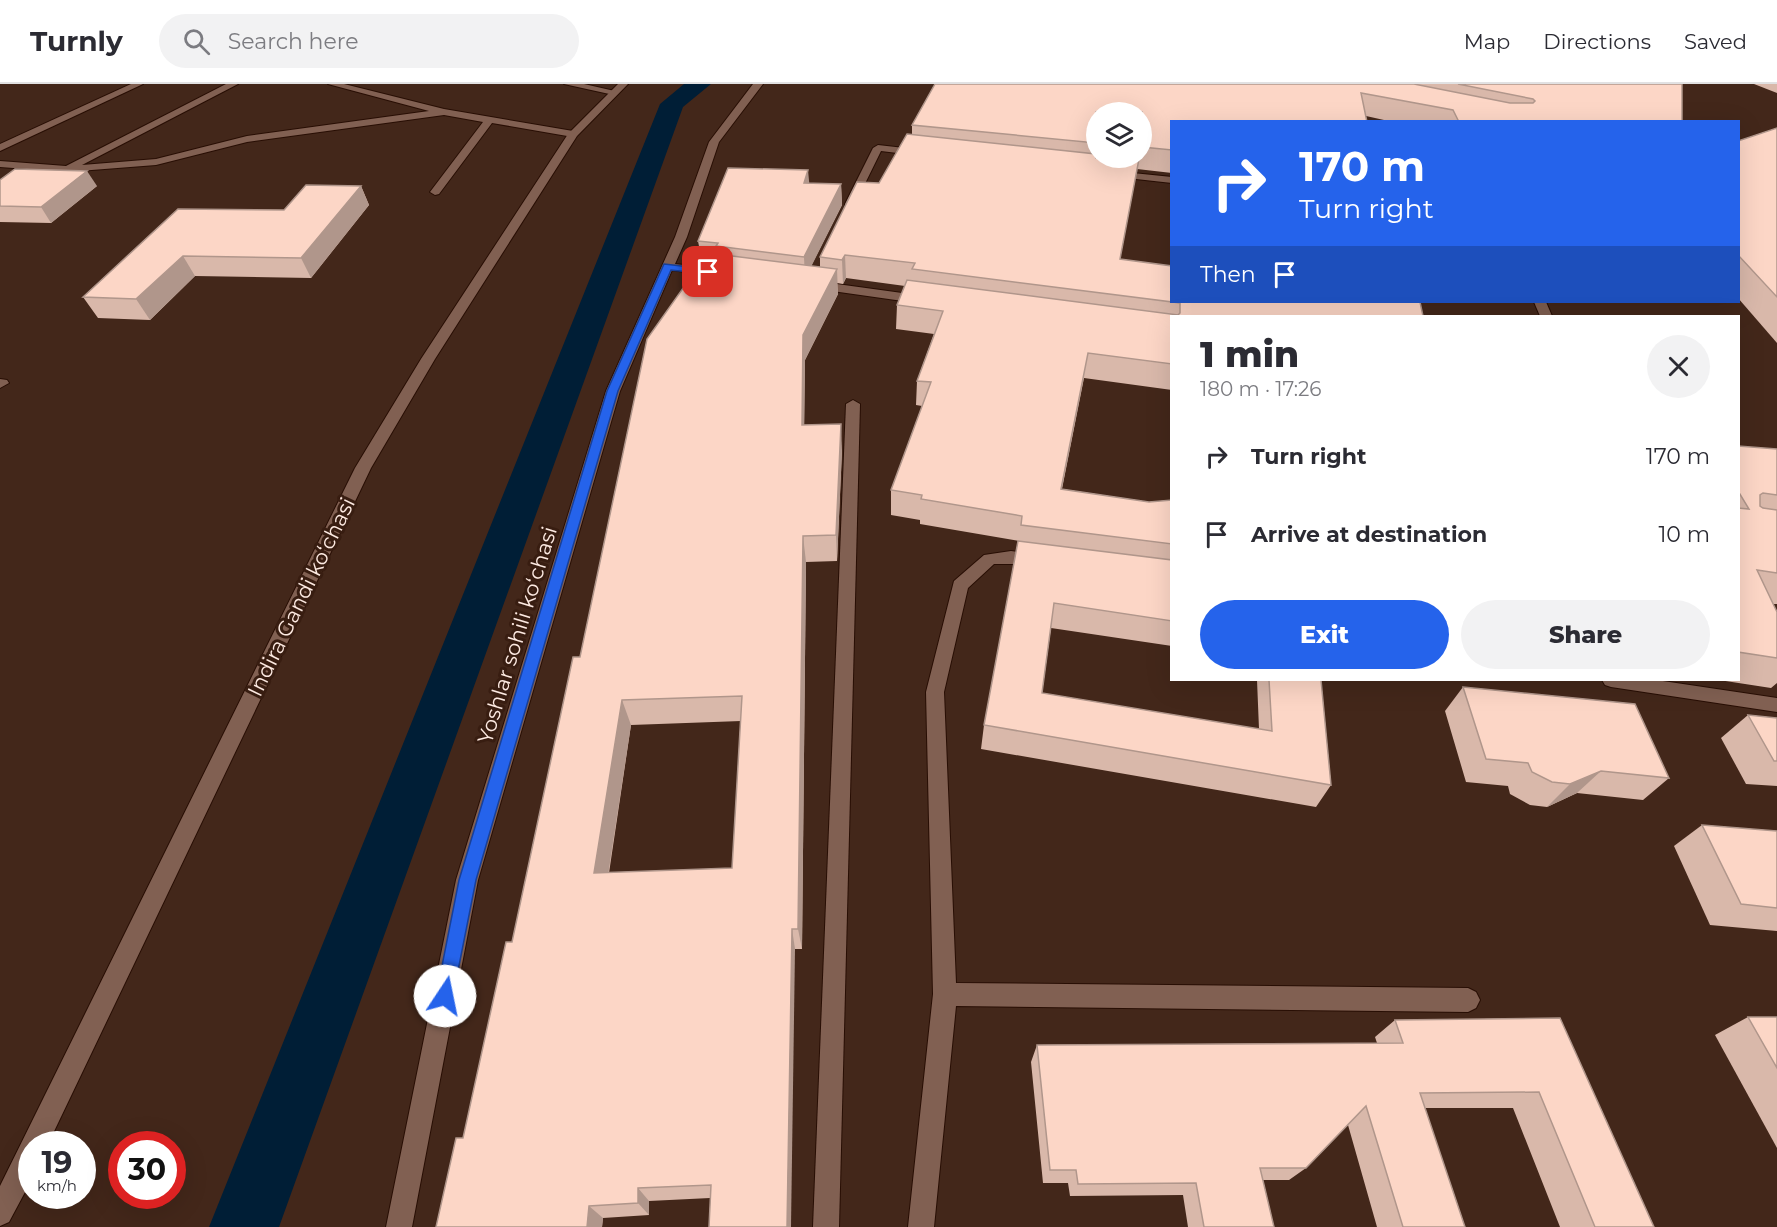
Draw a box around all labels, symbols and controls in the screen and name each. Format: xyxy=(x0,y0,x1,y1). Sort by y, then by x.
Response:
search box xyxy=(159,14,579,68)
text: Turnly xyxy=(30,24,123,58)
icon: search xyxy=(180,25,213,58)
text: Search here xyxy=(228,28,359,55)
text: Map xyxy=(1464,29,1510,54)
text: Directions xyxy=(1543,29,1651,54)
text: Saved xyxy=(1684,29,1747,54)
map controls xyxy=(1086,102,1152,168)
button: layers xyxy=(1086,102,1152,168)
text: 170 m xyxy=(1299,140,1425,192)
icon: right xyxy=(1200,144,1278,222)
text: Turn right xyxy=(1299,192,1434,225)
pin xyxy=(682,246,733,297)
icon: arrive xyxy=(691,255,724,288)
icon: arrive xyxy=(1268,258,1301,291)
text: Then xyxy=(1200,261,1256,288)
text: 1 min xyxy=(1200,332,1299,376)
button: close xyxy=(1647,335,1710,398)
text: 180 m · 17:26 xyxy=(1200,377,1322,401)
icon: right xyxy=(1200,440,1233,473)
text: Turn right xyxy=(1251,443,1366,470)
text: 170 m xyxy=(1646,443,1710,470)
street label: Indira Gandi koʻchasi xyxy=(242,494,360,700)
icon: arrive xyxy=(1200,518,1233,551)
text: Arrive at destination xyxy=(1251,521,1487,548)
text: 10 m xyxy=(1658,521,1710,548)
street label: Yoshlar sohili koʻchasi xyxy=(472,523,562,747)
button: Exit xyxy=(1200,600,1449,669)
button: Share xyxy=(1461,600,1710,669)
position arrow xyxy=(413,964,477,1028)
speed limit sign: 30 xyxy=(108,1131,186,1209)
text: 19 xyxy=(42,1144,72,1181)
text: km/h xyxy=(37,1176,77,1195)

